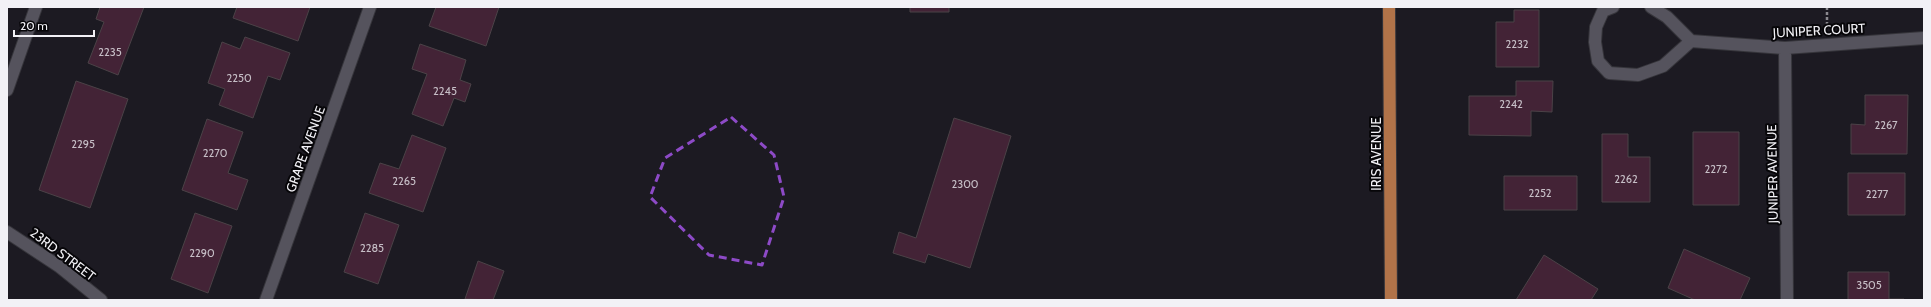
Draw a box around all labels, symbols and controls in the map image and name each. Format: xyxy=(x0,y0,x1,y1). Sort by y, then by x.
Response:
scale bar xyxy=(14,12,94,38)
text: 20 m xyxy=(20,18,48,33)
street label: JUNIPER COURT xyxy=(1771,20,1866,40)
house number: 2232 xyxy=(1505,37,1529,51)
house number: 2235 xyxy=(98,45,122,59)
house number: 2250 xyxy=(226,71,252,85)
house number: 2245 xyxy=(433,84,457,98)
house number: 2242 xyxy=(1499,97,1523,111)
street label: GRAPE AVENUE xyxy=(282,104,328,194)
street label: IRIS AVENUE xyxy=(1368,117,1384,191)
house number: 2267 xyxy=(1874,118,1898,132)
street label: JUNIPER AVENUE xyxy=(1763,124,1781,225)
house number: 2295 xyxy=(71,137,95,151)
house number: 2270 xyxy=(203,146,228,160)
house number: 2272 xyxy=(1705,162,1728,176)
house number: 2262 xyxy=(1614,172,1638,186)
house number: 2265 xyxy=(392,174,416,188)
house number: 2300 xyxy=(951,177,979,191)
house number: 2252 xyxy=(1528,186,1552,200)
house number: 2277 xyxy=(1866,187,1889,201)
street label: 23RD STREET xyxy=(27,224,99,284)
house number: 2285 xyxy=(360,241,384,255)
house number: 2290 xyxy=(189,246,215,260)
house number: 3505 xyxy=(1856,278,1882,292)

